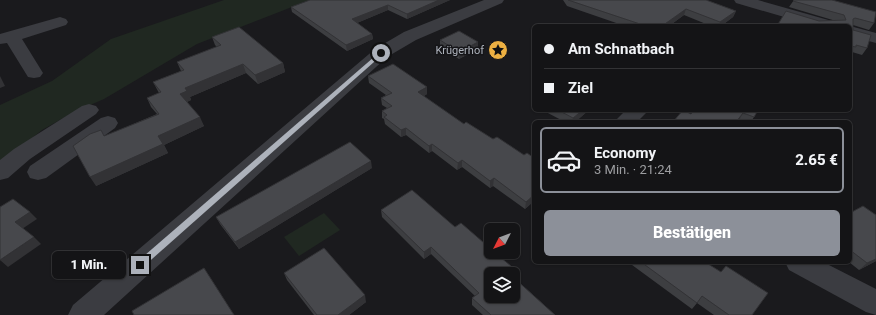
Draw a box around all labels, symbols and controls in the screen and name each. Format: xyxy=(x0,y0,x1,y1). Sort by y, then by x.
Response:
place icon: Krügerhof xyxy=(487,39,509,61)
text: Am Schnatbach xyxy=(568,40,674,58)
route start xyxy=(372,44,390,62)
place label: Krügerhof xyxy=(435,44,484,57)
text: Ziel xyxy=(568,79,593,97)
icon: car xyxy=(546,142,582,178)
text: Economy xyxy=(594,144,656,162)
text: 2.65 € xyxy=(795,151,838,169)
text: 3 Min. · 21:24 xyxy=(594,162,672,177)
button: Bestätigen xyxy=(544,210,840,256)
north arrow xyxy=(484,223,520,259)
map controls xyxy=(484,223,520,303)
callout: 1 Min. xyxy=(52,251,126,279)
route end xyxy=(131,256,149,274)
text: 1 Min. xyxy=(71,257,107,272)
button: layers xyxy=(484,267,520,303)

